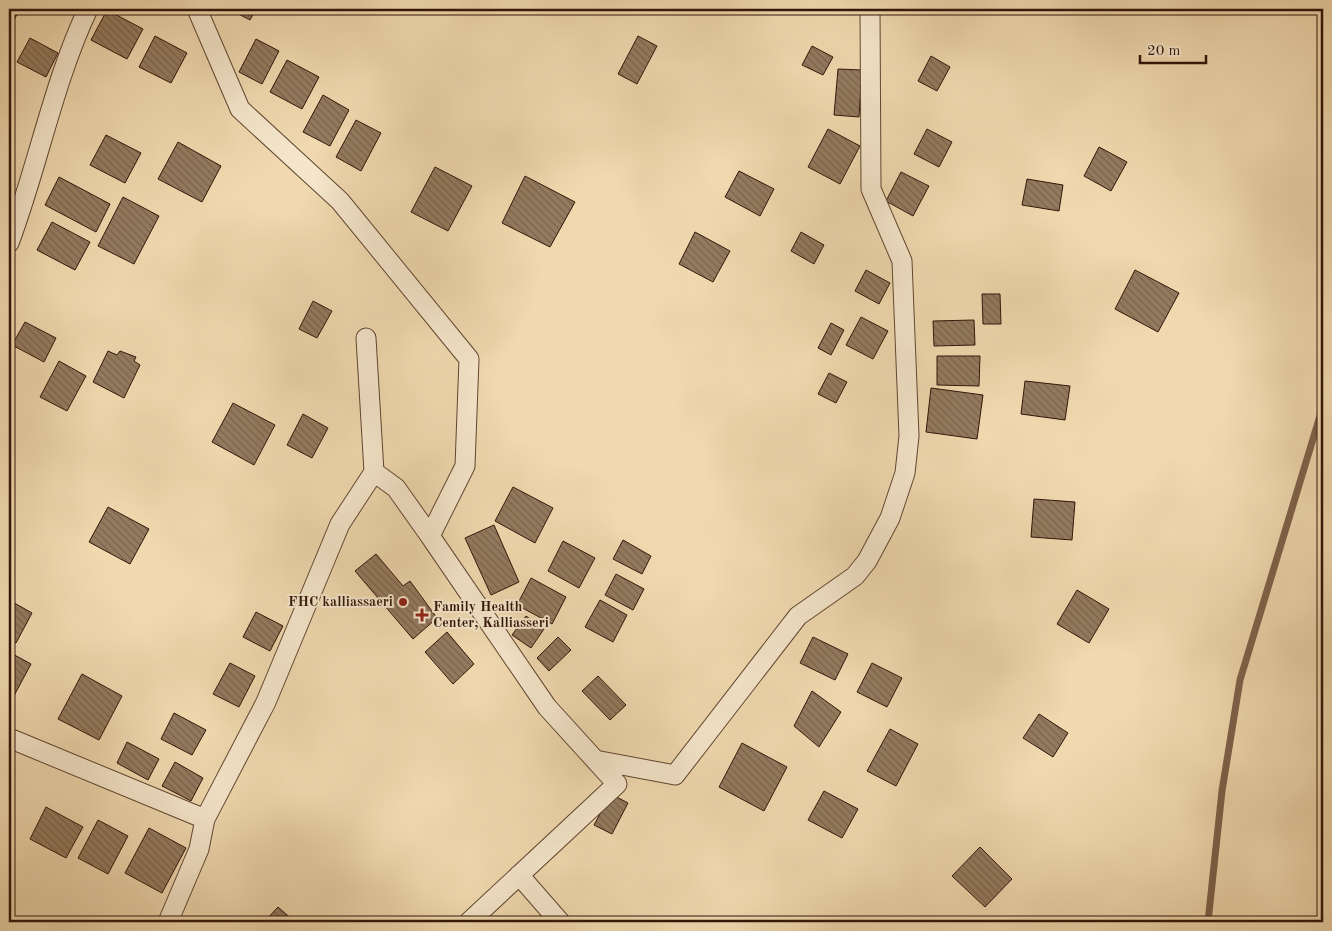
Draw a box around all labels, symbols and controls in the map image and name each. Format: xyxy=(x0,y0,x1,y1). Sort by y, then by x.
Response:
scale bar xyxy=(1140,32,1206,64)
text: 20 m xyxy=(1147,44,1181,59)
place label: FHC kalliassaeri xyxy=(288,595,393,609)
marker: FHC kalliassaeri xyxy=(397,596,409,608)
place label: Family Health Center, Kalliasseri xyxy=(433,600,549,630)
marker: Family Health Center, Kalliasseri xyxy=(415,608,429,622)

